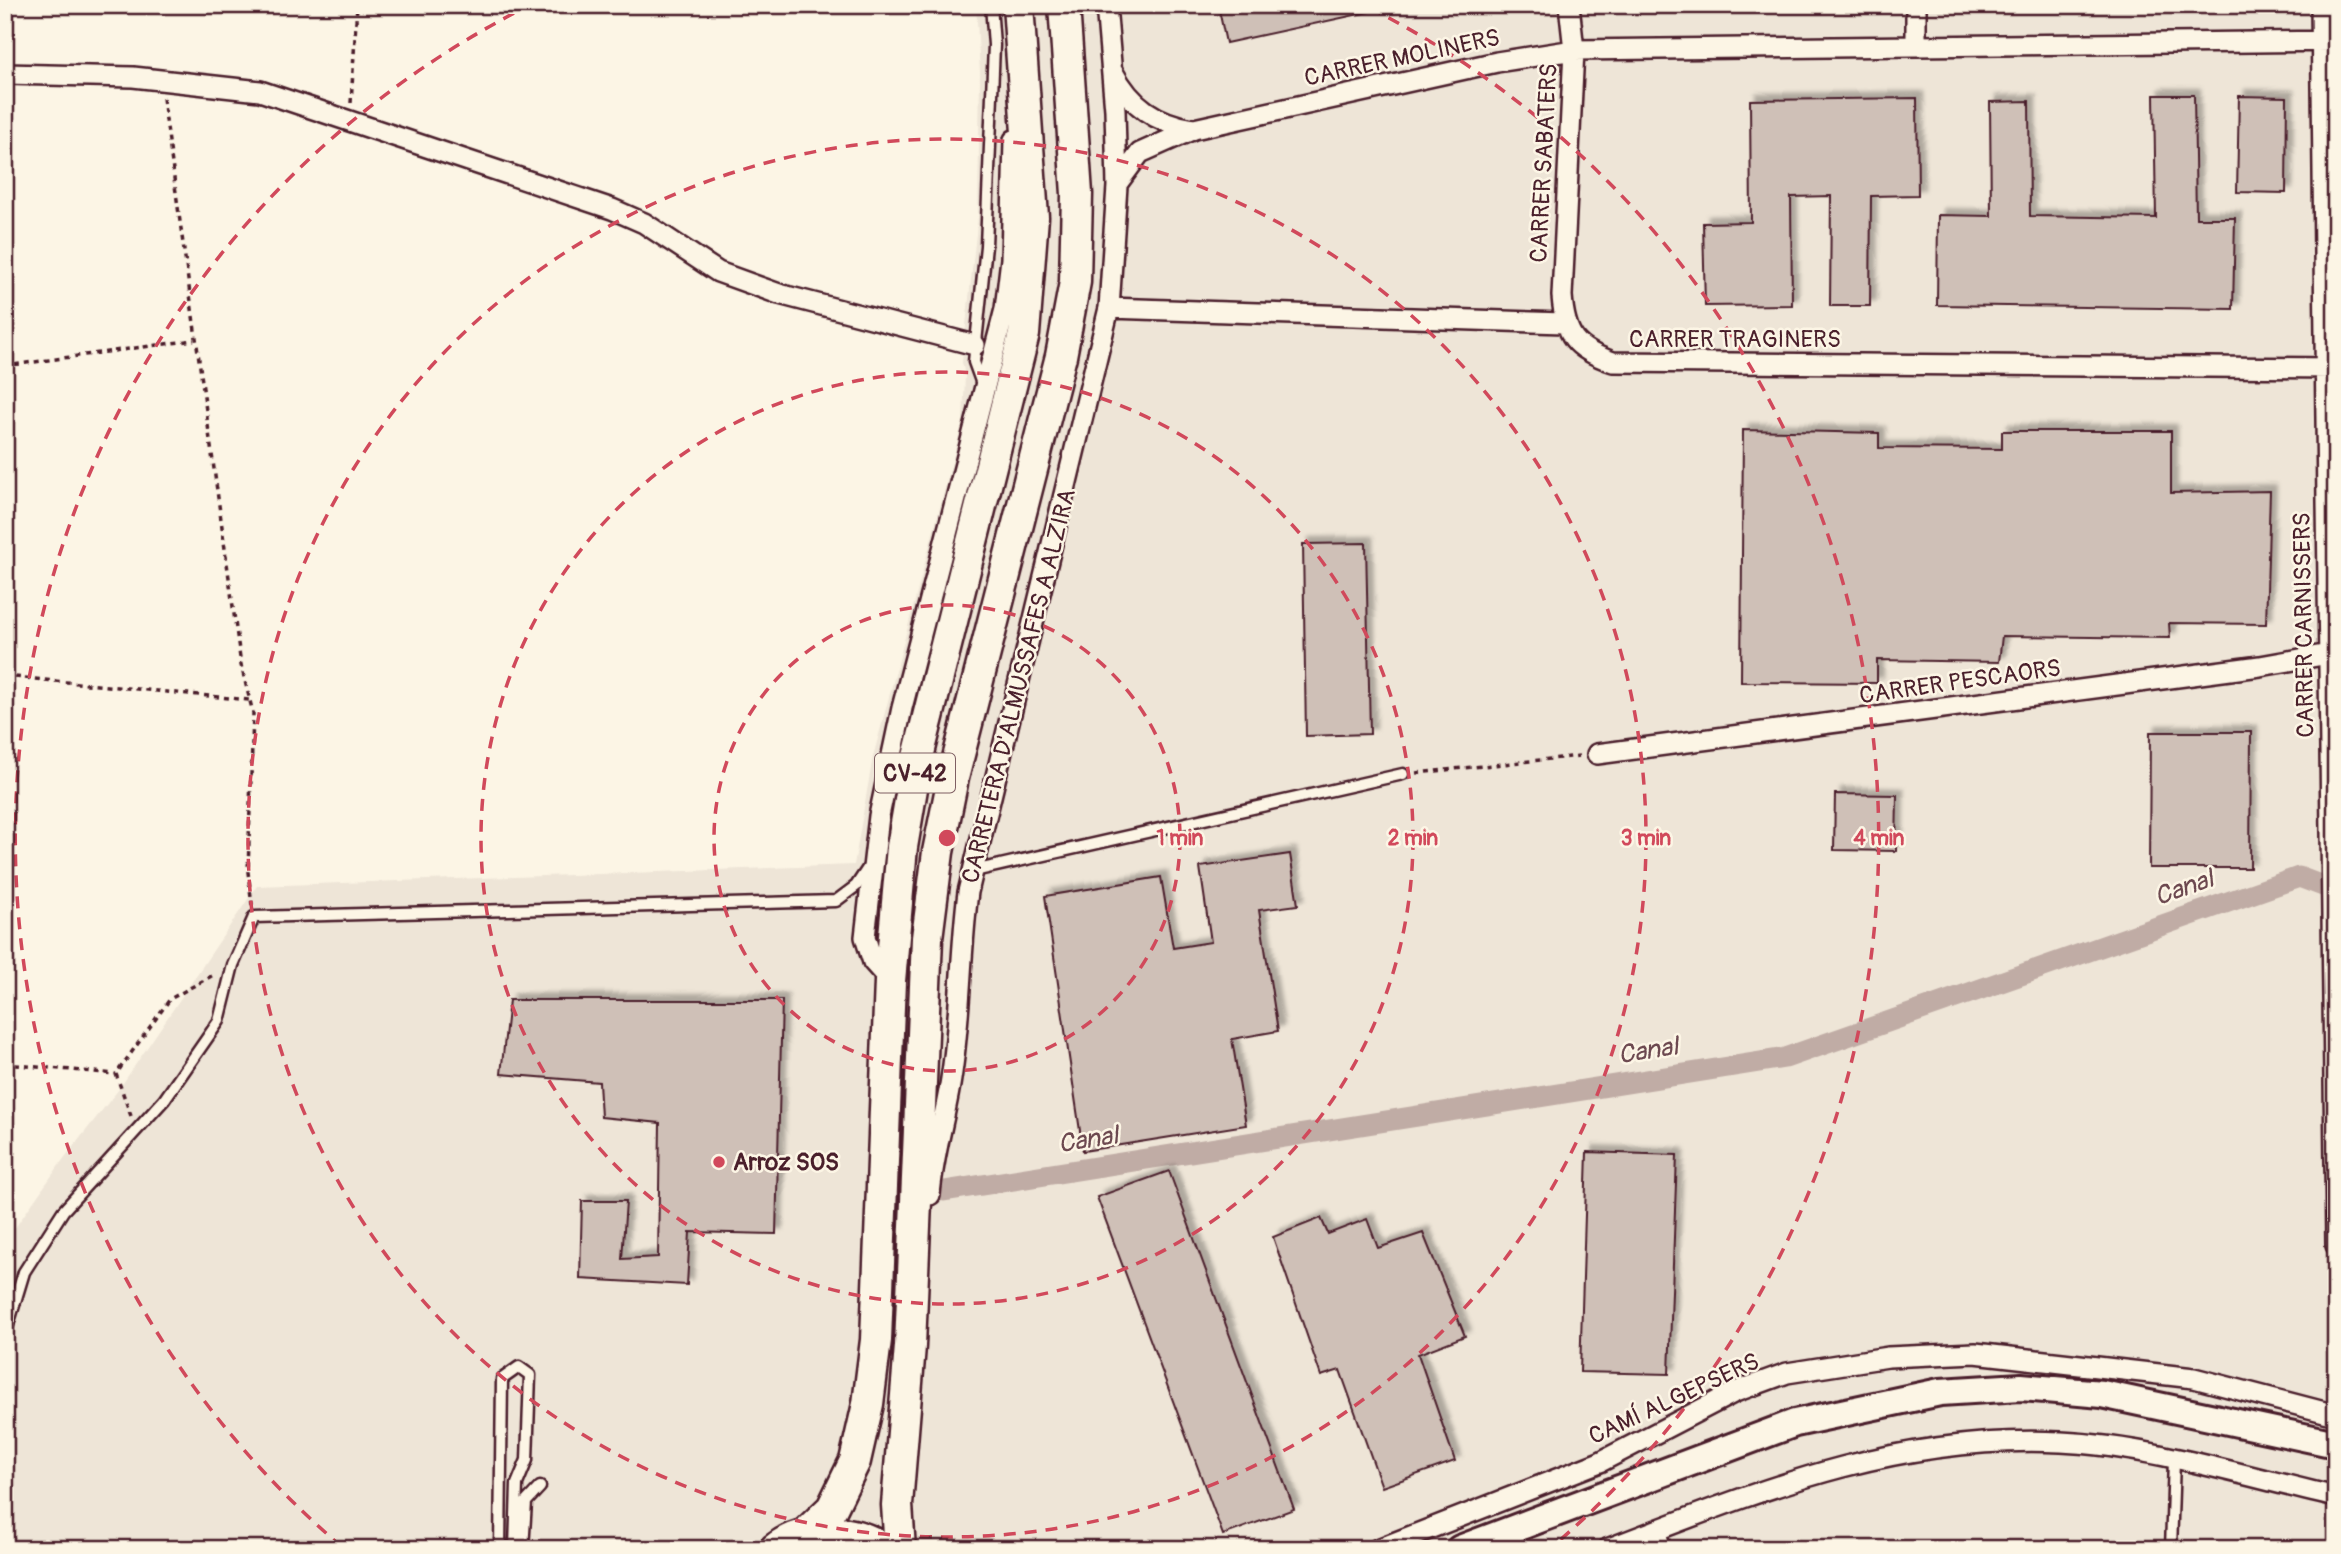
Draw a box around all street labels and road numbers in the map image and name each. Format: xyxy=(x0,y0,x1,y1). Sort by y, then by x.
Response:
street label: CARRER MOLINERS xyxy=(1302,23,1502,93)
street label: CARRER SABATERS xyxy=(1524,63,1564,263)
street label: CARRER TRAGINERS xyxy=(1629,325,1841,354)
street label: CARRETERA D'ALMUSSAFES A ALZIRA xyxy=(956,486,1082,886)
street label: CARRER CARNISSERS xyxy=(2288,512,2320,738)
street label: CARRER PESCAORS xyxy=(1857,654,2063,710)
road number: CV-42 xyxy=(875,754,955,792)
street label: CAMÍ ALGEPSERS xyxy=(1584,1347,1764,1451)

